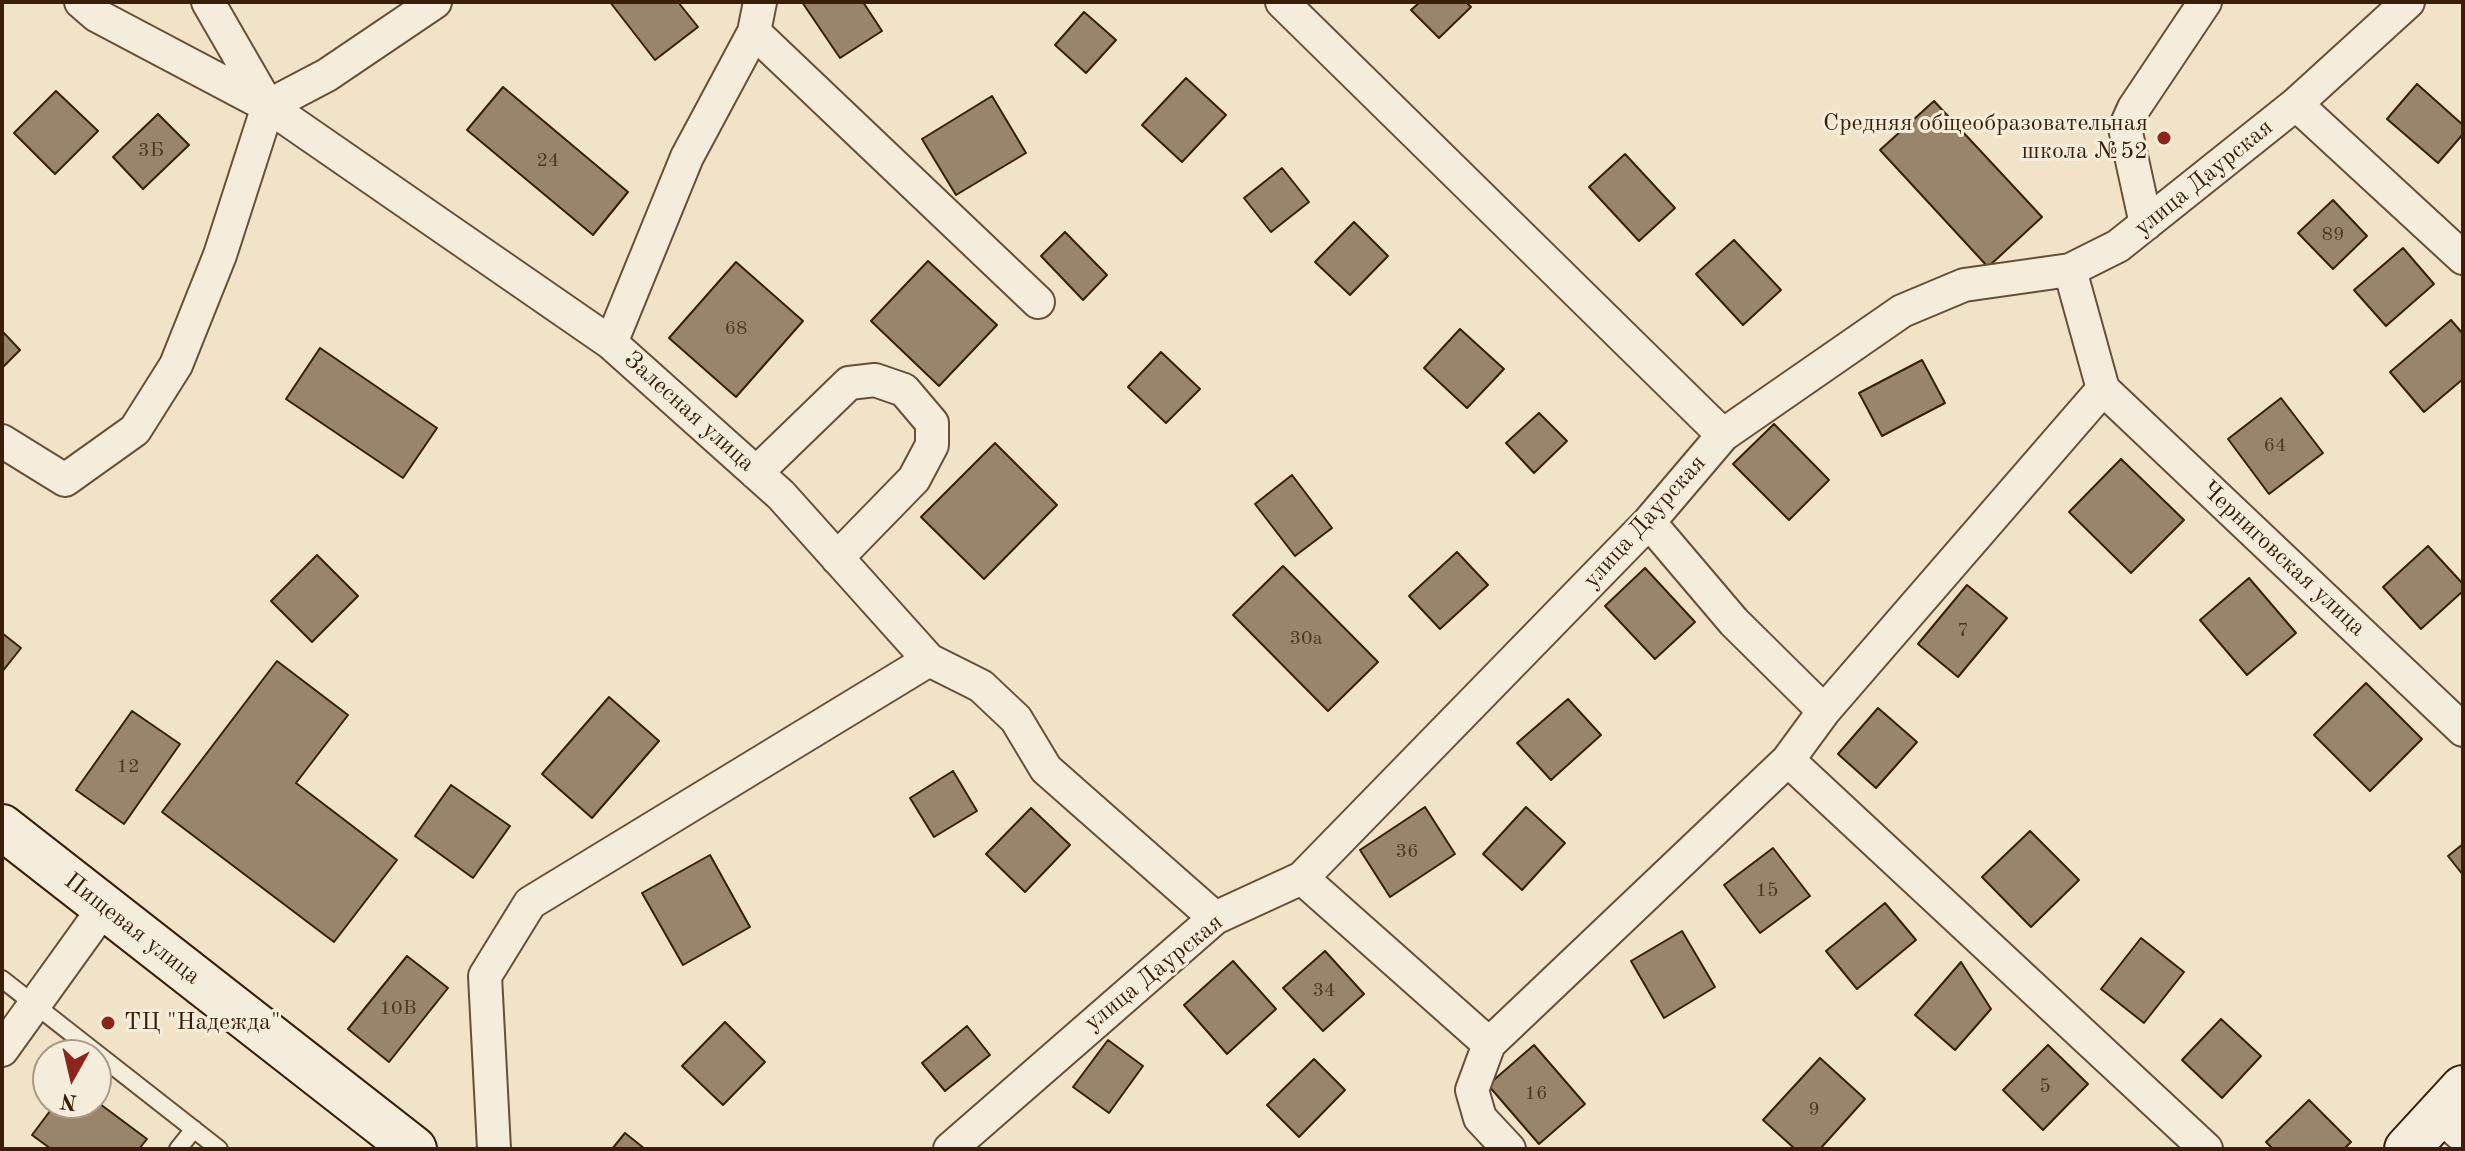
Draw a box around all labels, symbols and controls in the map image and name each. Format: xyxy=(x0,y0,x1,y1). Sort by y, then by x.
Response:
place label: Средняя общеобразовательная школа №52 xyxy=(1823,110,2148,166)
street label: улица Даурская xyxy=(2129,113,2279,243)
marker: Средняя общеобразовательная школа №52 xyxy=(2155,129,2173,147)
house number: 3Б xyxy=(138,139,164,163)
house number: 24 xyxy=(536,149,560,173)
house number: 89 xyxy=(2321,223,2345,247)
house number: 68 xyxy=(724,317,748,341)
street label: Залесная улица xyxy=(618,346,760,478)
house number: 64 xyxy=(2263,434,2287,458)
street label: улица Даурская xyxy=(1578,449,1712,595)
street label: Черниговская улица xyxy=(2195,475,2371,643)
house number: 7 xyxy=(1957,619,1969,643)
house number: 30а xyxy=(1289,627,1323,651)
house number: 12 xyxy=(116,755,140,779)
house number: 36 xyxy=(1395,840,1419,864)
street label: Пищевая улица xyxy=(58,867,206,991)
house number: 15 xyxy=(1755,879,1779,903)
street label: улица Даурская xyxy=(1079,908,1229,1038)
house number: 34 xyxy=(1312,979,1336,1003)
house number: 10В xyxy=(380,997,416,1021)
place label: ТЦ "Надежда" xyxy=(124,1009,280,1037)
marker: ТЦ "Надежда" xyxy=(99,1014,117,1032)
north arrow xyxy=(32,1039,112,1119)
house number: 5 xyxy=(2039,1075,2051,1099)
house number: 16 xyxy=(1524,1082,1548,1106)
text: N xyxy=(59,1089,79,1113)
house number: 9 xyxy=(1808,1098,1820,1122)

